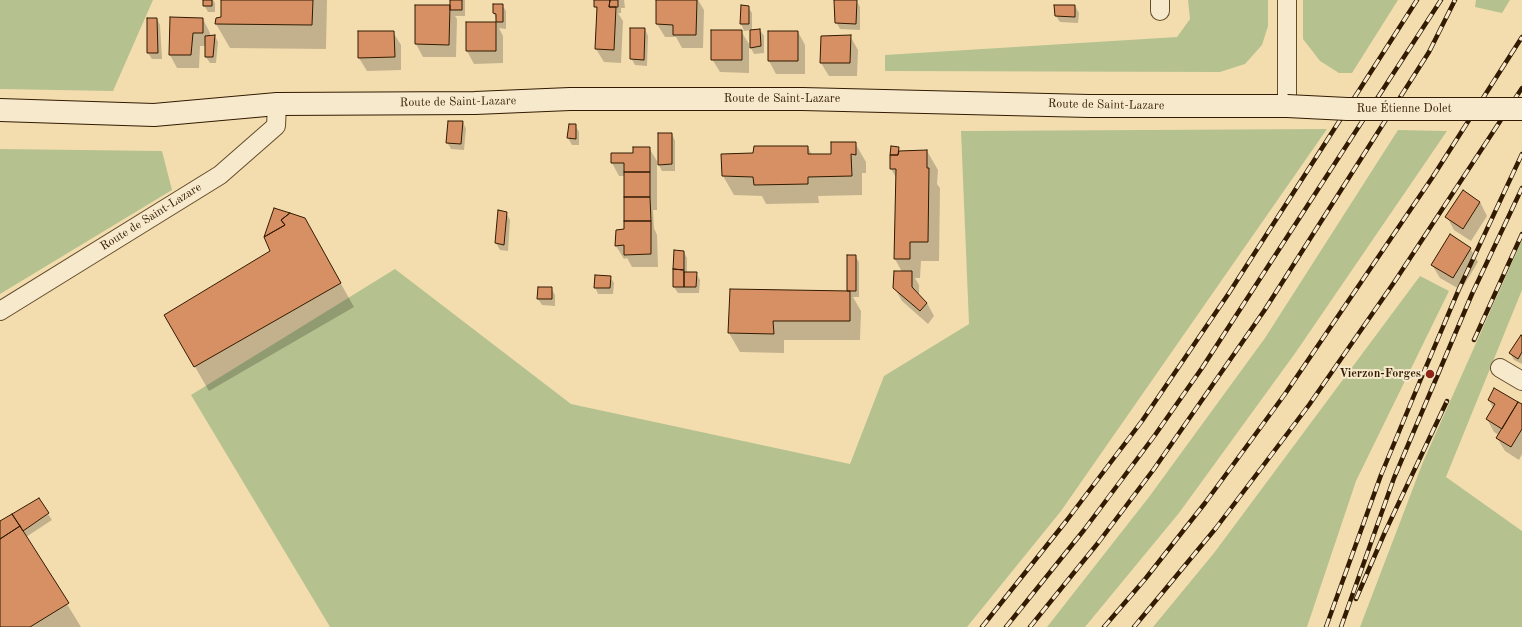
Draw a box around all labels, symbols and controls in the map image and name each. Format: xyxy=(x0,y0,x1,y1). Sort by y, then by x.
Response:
street label: Route de Saint-Lazare xyxy=(724,92,840,106)
street label: Route de Saint-Lazare xyxy=(400,94,516,110)
street label: Route de Saint-Lazare xyxy=(1048,97,1164,113)
street label: Rue Étienne Dolet xyxy=(1356,102,1452,116)
street label: Route de Saint-Lazare xyxy=(98,180,204,254)
place label: Vierzon-Forges xyxy=(1339,367,1421,381)
marker: Vierzon-Forges xyxy=(1424,368,1436,380)

